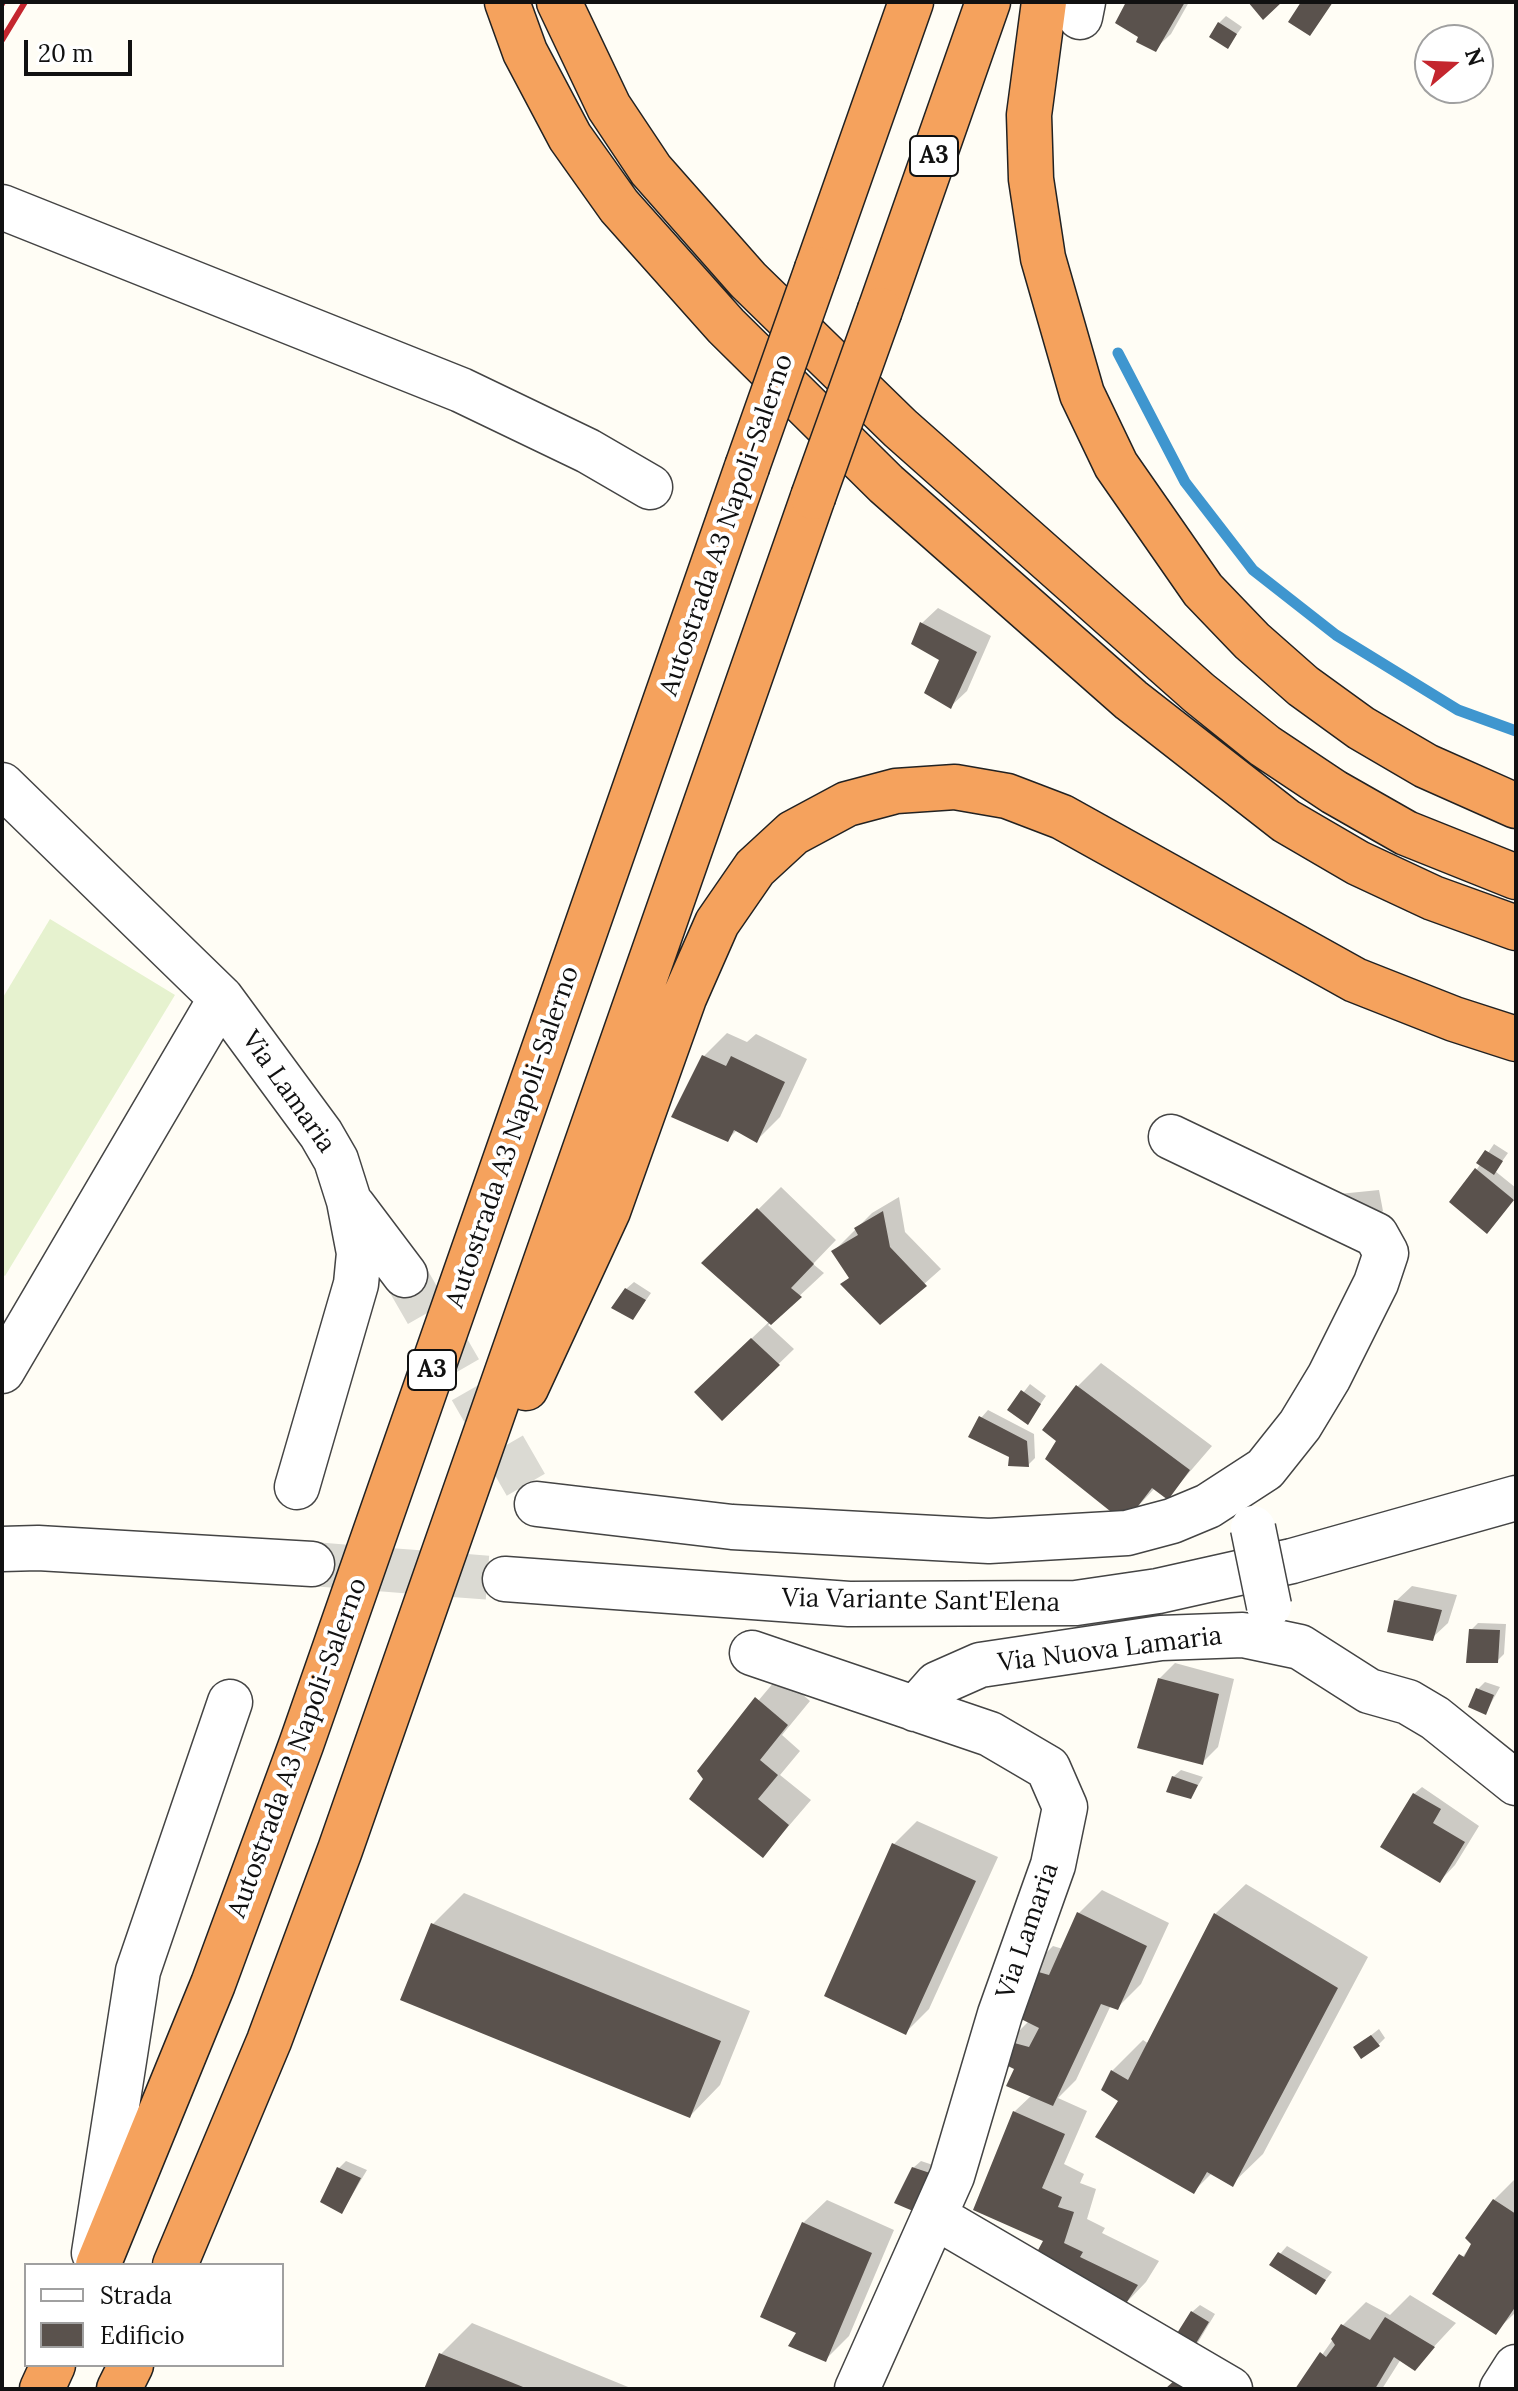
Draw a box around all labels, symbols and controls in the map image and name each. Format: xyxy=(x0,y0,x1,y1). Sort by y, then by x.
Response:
scale bar xyxy=(28,24,136,74)
north arrow xyxy=(1414,24,1494,104)
text: 20 m xyxy=(38,38,94,69)
text: N xyxy=(1459,44,1491,69)
road number: A3 xyxy=(910,136,958,176)
street label: Autostrada A3 Napoli-Salerno xyxy=(654,350,800,700)
street label: Autostrada A3 Napoli-Salerno xyxy=(440,962,586,1312)
street label: Via Lamaria xyxy=(235,1025,341,1159)
road number: A3 xyxy=(408,1350,456,1390)
street label: Autostrada A3 Napoli-Salerno xyxy=(222,1574,374,1922)
street label: Via Variante Sant'Elena xyxy=(782,1583,1060,1619)
street label: Via Nuova Lamaria xyxy=(996,1621,1224,1679)
street label: Via Lamaria xyxy=(990,1859,1066,2003)
legend xyxy=(24,2263,284,2367)
text: Strada xyxy=(100,2280,172,2311)
text: Edificio xyxy=(100,2320,185,2351)

